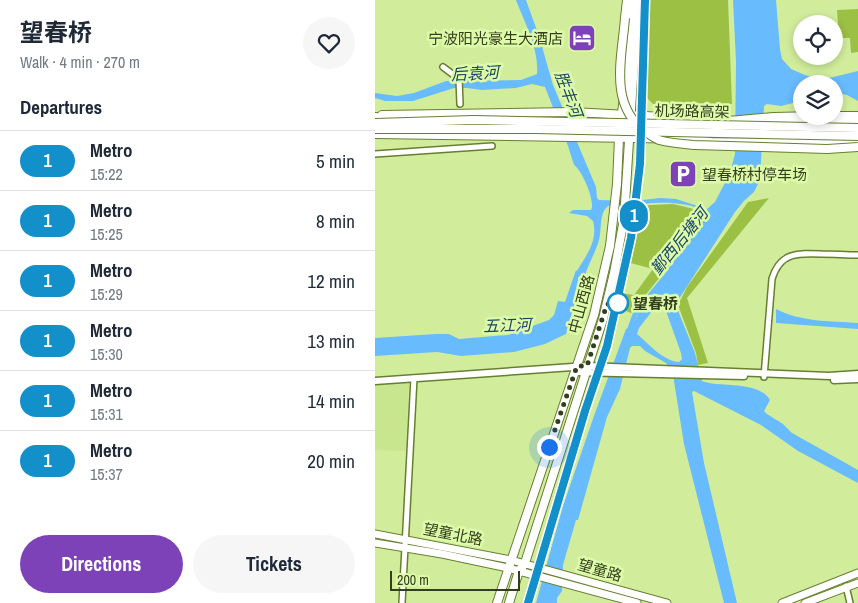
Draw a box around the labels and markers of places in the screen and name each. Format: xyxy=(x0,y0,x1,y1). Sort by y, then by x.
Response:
hotel icon: 宁波阳光豪生大酒店 xyxy=(567,23,597,53)
place label: 宁波阳光豪生大酒店 xyxy=(428,28,563,49)
parking icon: 望春桥村停车场 xyxy=(668,159,698,189)
place label: 望春桥村停车场 xyxy=(702,164,807,185)
marker: 望春桥 xyxy=(607,292,629,314)
place label: 望春桥 xyxy=(633,293,678,314)

